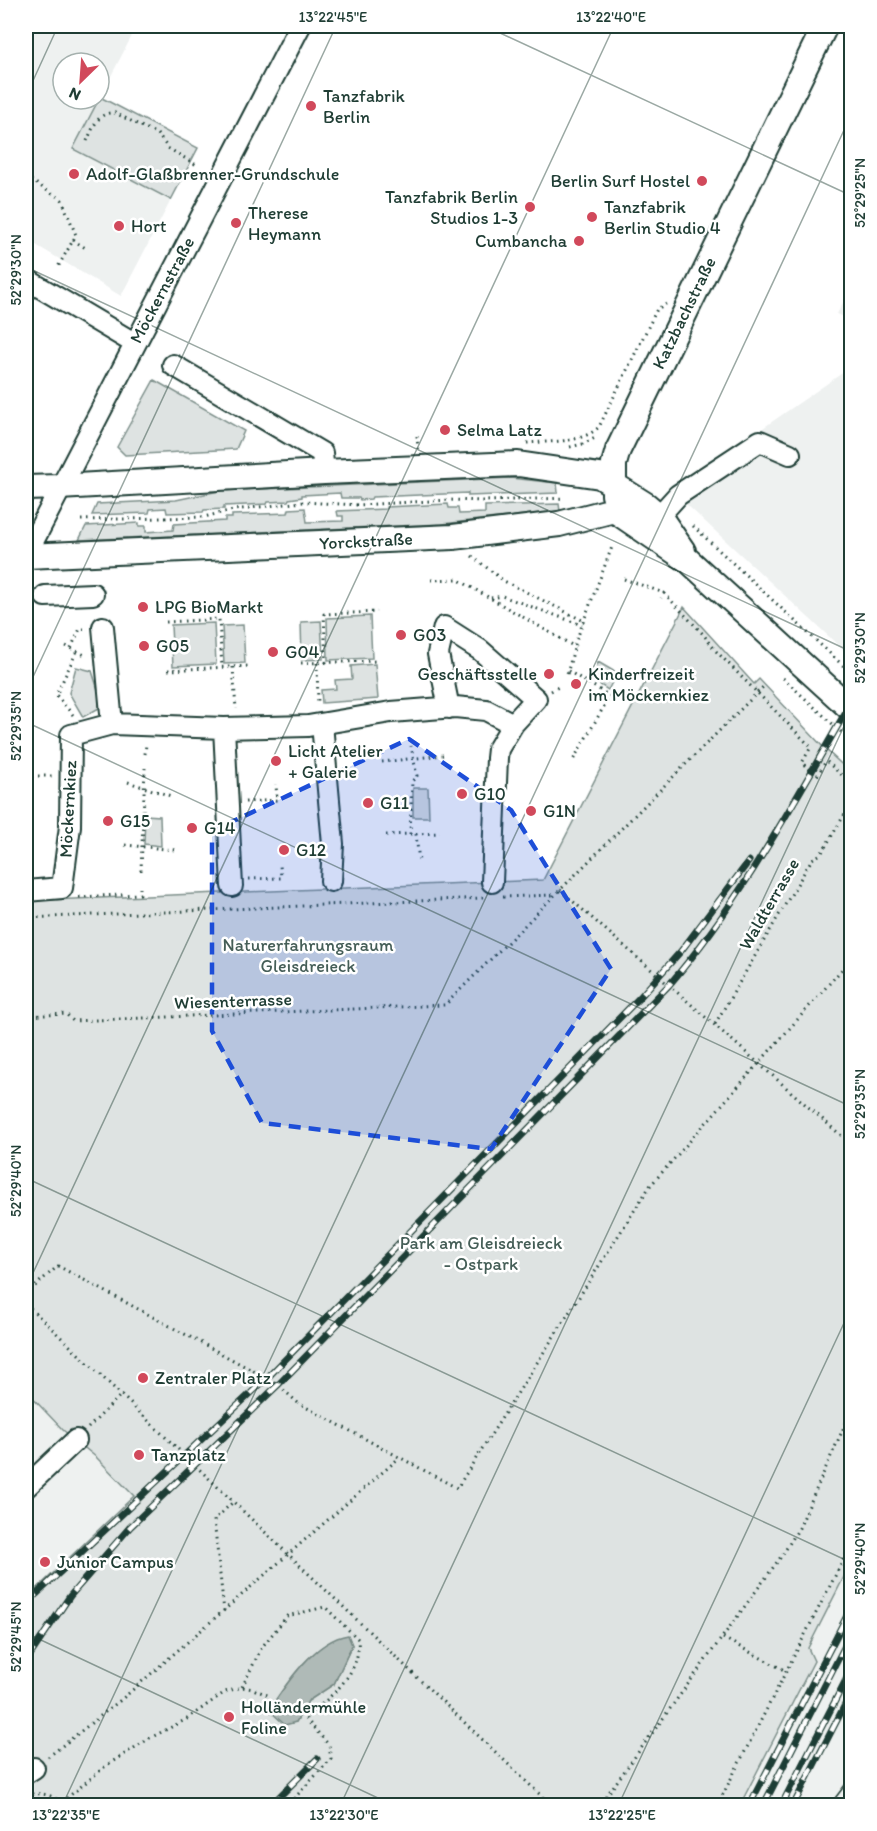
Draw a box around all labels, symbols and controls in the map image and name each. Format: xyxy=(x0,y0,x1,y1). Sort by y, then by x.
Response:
text: 13°22'45"E xyxy=(299,8,367,26)
text: 13°22'40"E xyxy=(576,8,646,26)
north arrow xyxy=(51,51,111,111)
text: N xyxy=(66,83,84,105)
place label: Tanzfabrik Berlin xyxy=(323,85,405,128)
marker: Tanzfabrik Berlin xyxy=(304,99,318,113)
text: 52°29'25"N xyxy=(851,158,869,228)
place label: Adolf-Glaßbrenner-Grundschule xyxy=(86,163,339,185)
marker: Adolf-Glaßbrenner-Grundschule xyxy=(67,167,81,181)
place label: Berlin Surf Hostel xyxy=(550,170,690,192)
marker: Berlin Surf Hostel xyxy=(695,174,709,188)
place label: Tanzfabrik Berlin Studios 1-3 xyxy=(385,186,518,229)
place label: Tanzfabrik Berlin Studio 4 xyxy=(604,196,721,239)
marker: Tanzfabrik Berlin Studios 1-3 xyxy=(523,200,537,214)
place label: Therese Heymann xyxy=(248,202,321,245)
marker: Tanzfabrik Berlin Studio 4 xyxy=(585,210,599,224)
place label: Hort xyxy=(131,215,167,237)
marker: Therese Heymann xyxy=(229,216,243,230)
marker: Hort xyxy=(112,219,126,233)
place label: Cumbancha xyxy=(475,230,568,252)
street label: Möckernstraße xyxy=(125,233,199,347)
text: 52°29'30"N xyxy=(7,234,25,306)
marker: Cumbancha xyxy=(572,234,586,248)
street label: Katzbachstraße xyxy=(647,253,721,373)
place label: Selma Latz xyxy=(457,419,542,441)
marker: Selma Latz xyxy=(438,423,452,437)
street label: Yorckstraße xyxy=(319,528,413,554)
place label: LPG BioMarkt xyxy=(155,596,263,618)
marker: LPG BioMarkt xyxy=(136,600,150,614)
text: 52°29'30"N xyxy=(851,612,869,684)
place label: G03 xyxy=(413,624,447,646)
marker: G03 xyxy=(394,628,408,642)
place label: G05 xyxy=(156,635,189,657)
marker: G05 xyxy=(137,639,151,653)
place label: G04 xyxy=(285,641,320,663)
marker: G04 xyxy=(266,645,280,659)
place label: Geschäftsstelle xyxy=(417,663,537,685)
place label: Kinderfreizeit im Möckernkiez xyxy=(588,663,710,706)
marker: Geschäftsstelle xyxy=(542,667,556,681)
marker: Kinderfreizeit im Möckernkiez xyxy=(569,677,583,691)
text: 52°29'35"N xyxy=(7,691,25,761)
place label: Licht Atelier + Galerie xyxy=(288,740,383,783)
marker: Licht Atelier + Galerie xyxy=(269,754,283,768)
street label: Möckernkiez xyxy=(54,759,82,858)
place label: G10 xyxy=(474,783,506,805)
marker: G10 xyxy=(455,787,469,801)
place label: G11 xyxy=(380,792,409,814)
marker: G11 xyxy=(361,796,375,810)
place label: G1N xyxy=(543,800,576,822)
marker: G1N xyxy=(524,804,538,818)
place label: G15 xyxy=(120,810,150,832)
marker: G15 xyxy=(101,814,115,828)
place label: G14 xyxy=(204,817,236,839)
marker: G14 xyxy=(185,821,199,835)
place label: G12 xyxy=(296,839,327,861)
marker: G12 xyxy=(277,843,291,857)
street label: Waldterrasse xyxy=(734,854,804,954)
park label: Naturerfahrungsraum Gleisdreieck xyxy=(223,934,394,977)
street label: Wiesenterrasse xyxy=(174,988,292,1014)
text: 52°29'35"N xyxy=(851,1069,869,1139)
text: 52°29'40"N xyxy=(7,1145,25,1217)
park label: Park am Gleisdreieck - Ostpark xyxy=(400,1232,563,1275)
place label: Zentraler Platz xyxy=(155,1367,271,1389)
marker: Zentraler Platz xyxy=(136,1371,150,1385)
place label: Tanzplatz xyxy=(151,1444,226,1466)
marker: Tanzplatz xyxy=(132,1448,146,1462)
text: 52°29'40"N xyxy=(851,1523,869,1595)
place label: Junior Campus xyxy=(57,1551,174,1573)
marker: Junior Campus xyxy=(38,1555,52,1569)
text: 52°29'45"N xyxy=(7,1601,25,1673)
place label: Holländermühle Foline xyxy=(241,1696,366,1739)
marker: Holländermühle Foline xyxy=(222,1710,236,1724)
text: 13°22'35"E xyxy=(32,1806,100,1824)
text: 13°22'30"E xyxy=(309,1806,379,1824)
text: 13°22'25"E xyxy=(588,1806,656,1824)

